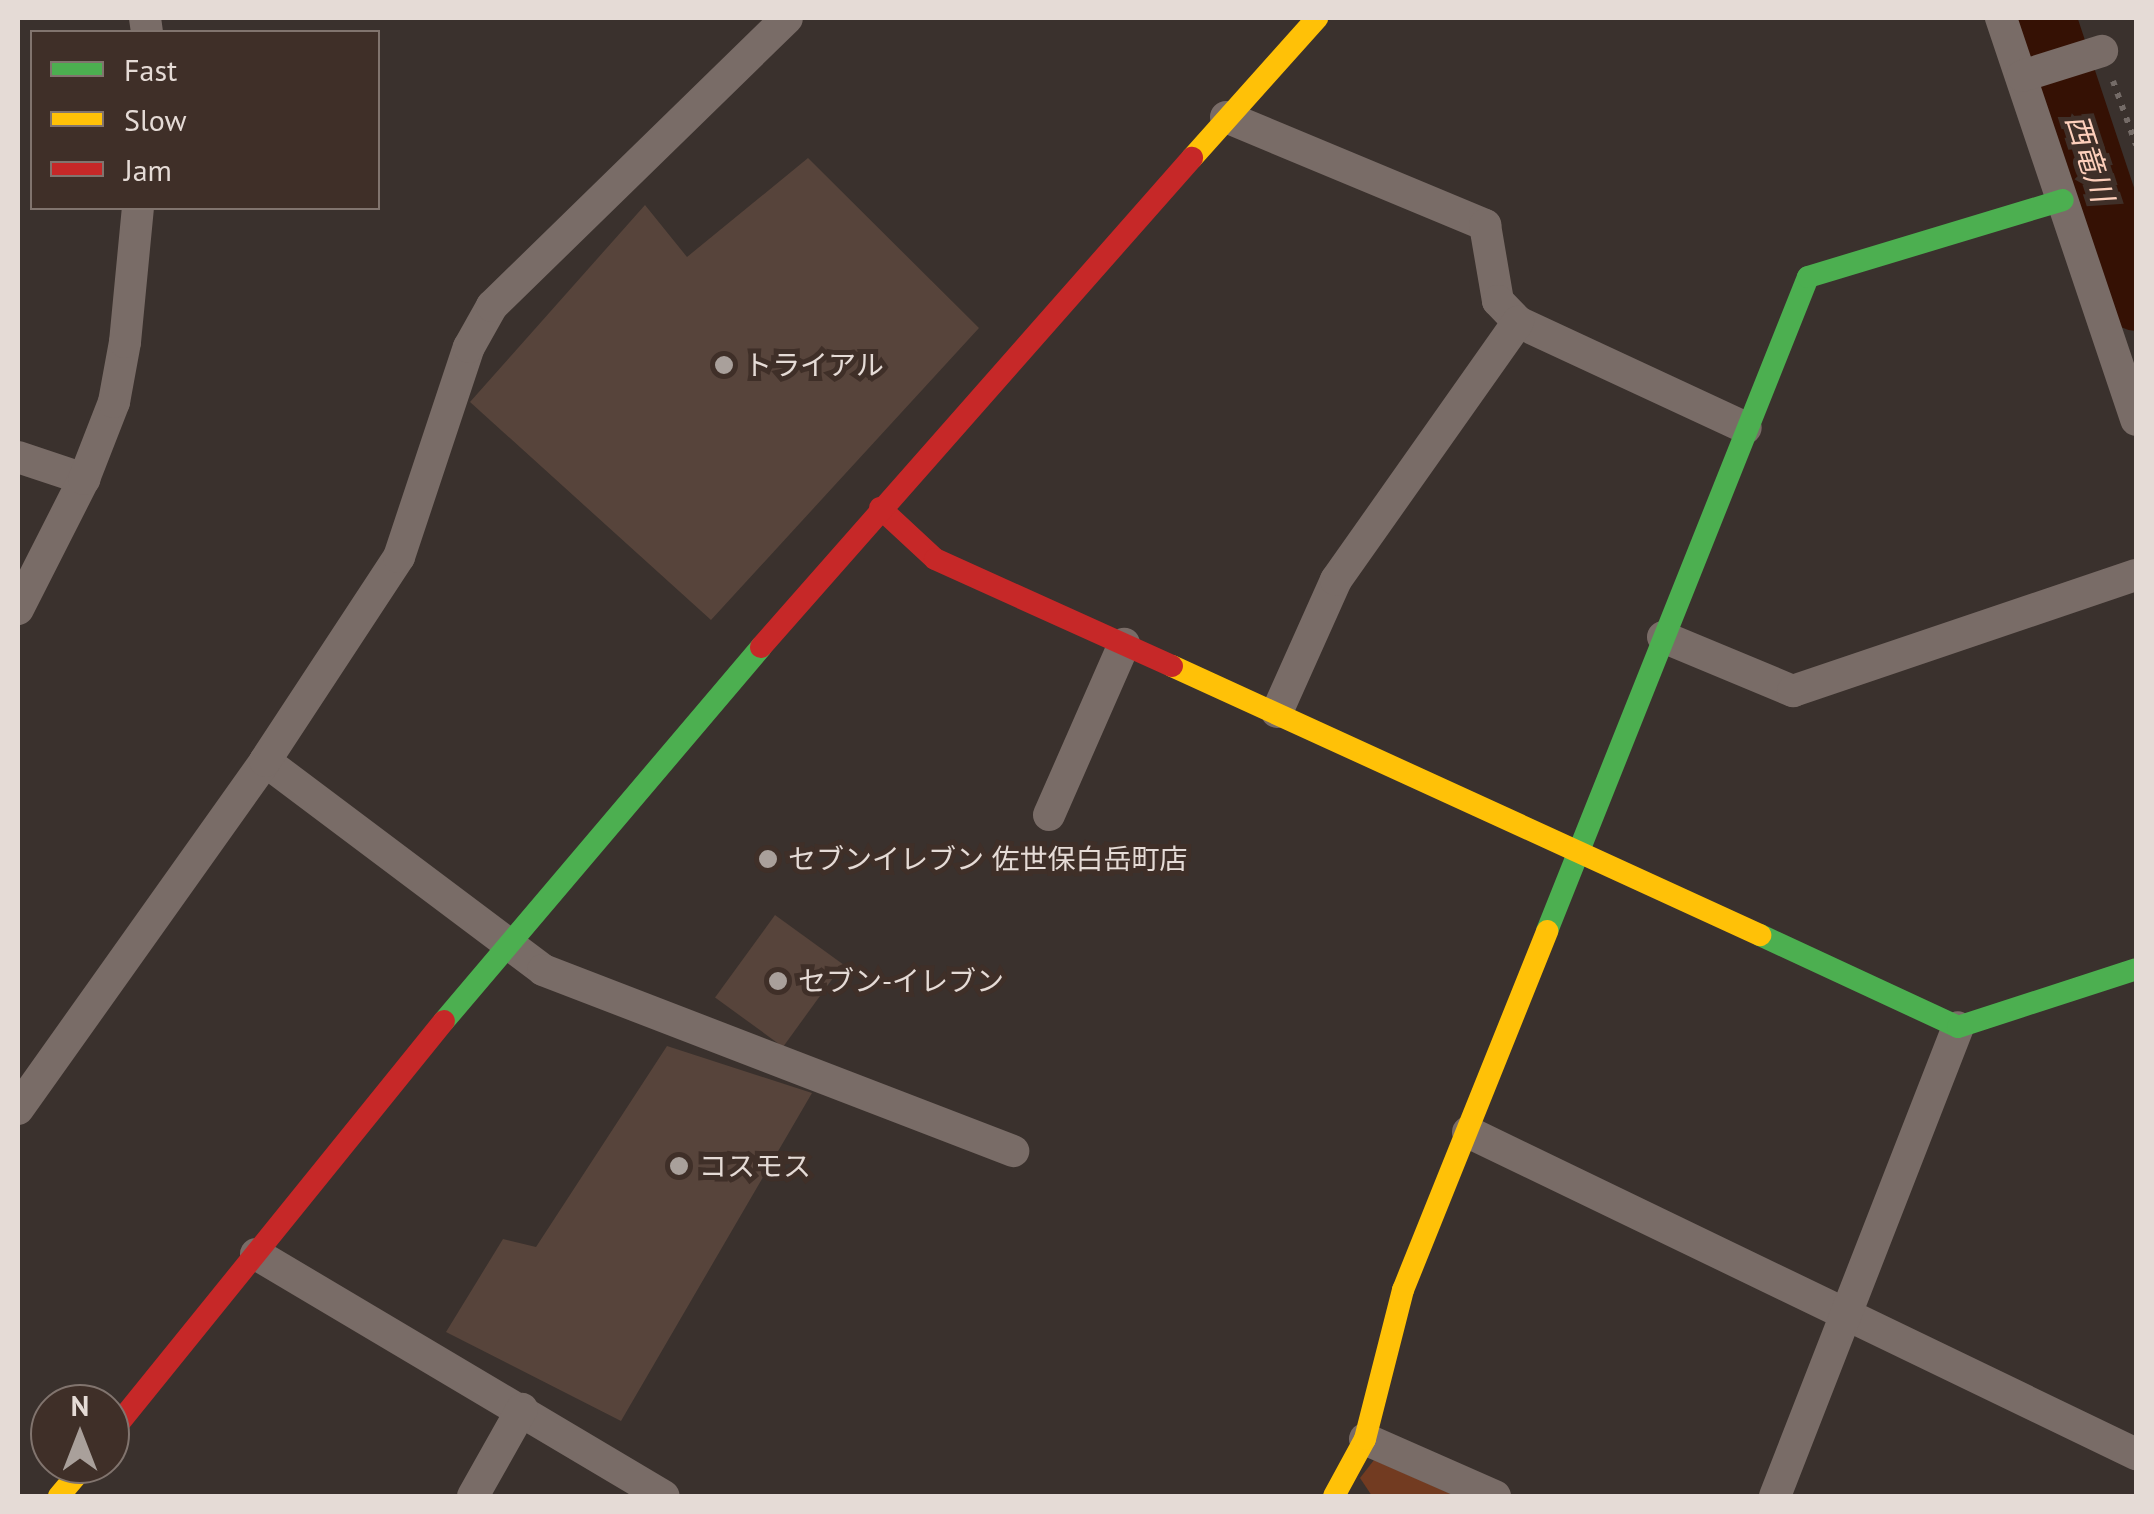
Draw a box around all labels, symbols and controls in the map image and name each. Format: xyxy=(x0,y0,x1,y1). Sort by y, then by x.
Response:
legend xyxy=(30,30,380,210)
text: Fast xyxy=(124,50,177,89)
text: Slow xyxy=(124,100,187,139)
water label: 西竜川 xyxy=(2059,110,2121,206)
text: Jam xyxy=(124,150,172,189)
place label: トライアル xyxy=(744,348,884,382)
marker: トライアル xyxy=(713,354,735,376)
place label: セブンイレブン 佐世保白岳町店 xyxy=(788,842,1187,876)
marker: セブンイレブン 佐世保白岳町店 xyxy=(757,848,779,870)
place label: セブン-イレブン xyxy=(798,964,1004,998)
marker: セブン-イレブン xyxy=(767,970,789,992)
place label: コスモス xyxy=(699,1149,811,1183)
marker: コスモス xyxy=(668,1155,690,1177)
north arrow xyxy=(30,1384,130,1484)
text: N xyxy=(71,1387,89,1424)

